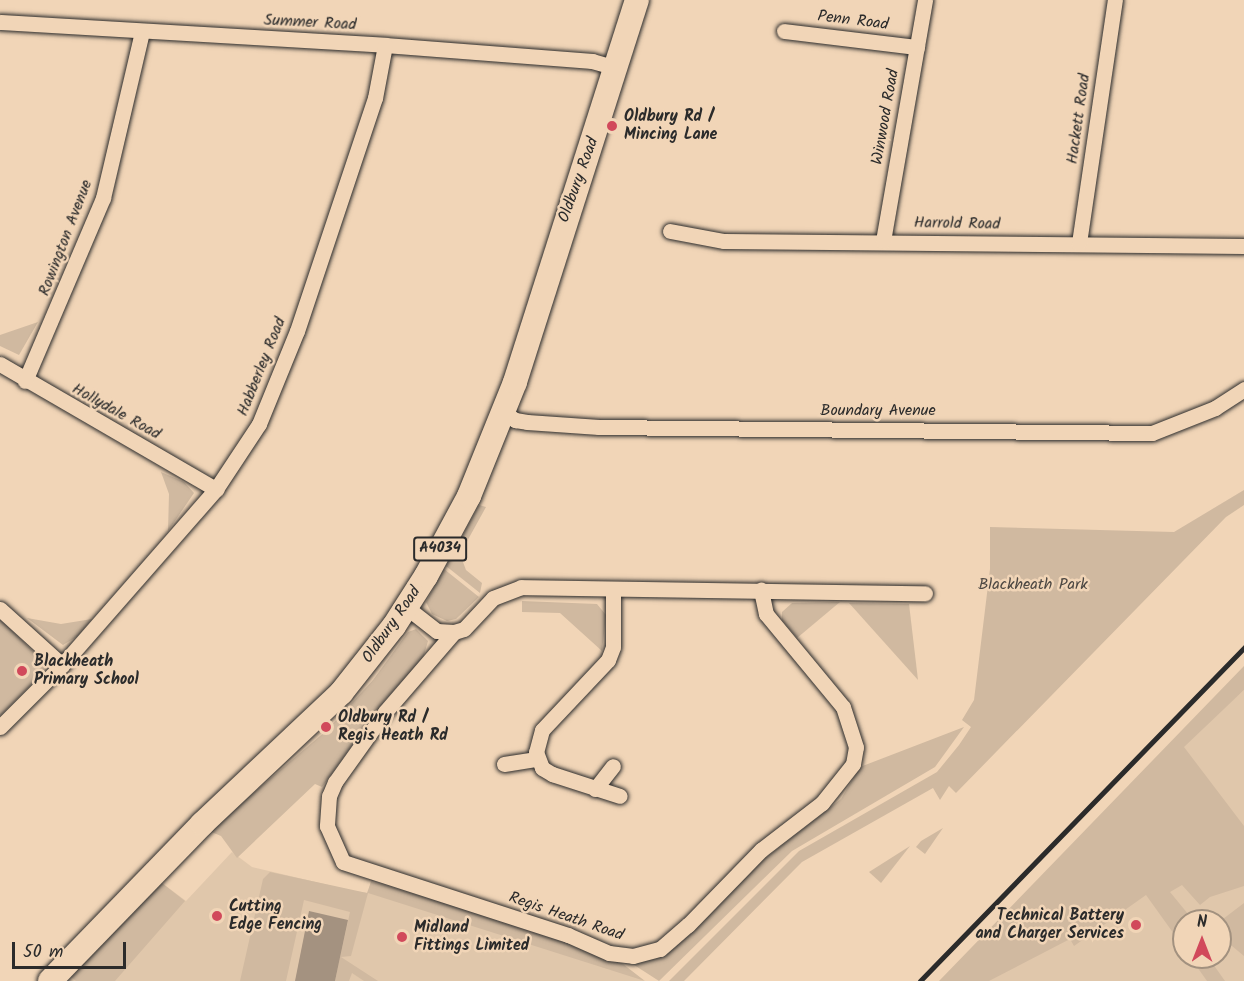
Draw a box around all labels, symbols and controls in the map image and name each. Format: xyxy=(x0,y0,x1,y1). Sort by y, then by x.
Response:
street label: Penn Road xyxy=(816,7,890,35)
street label: Summer Road xyxy=(263,11,357,35)
street label: Winwood Road xyxy=(868,68,904,166)
street label: Hackett Road xyxy=(1063,73,1095,165)
place label: Oldbury Rd / Mincing Lane xyxy=(624,107,717,145)
marker: Oldbury Rd / Mincing Lane xyxy=(605,119,619,133)
street label: Oldbury Road xyxy=(555,135,603,225)
street label: Rowington Avenue xyxy=(35,177,97,299)
street label: Harrold Road xyxy=(914,214,1000,234)
street label: Habberley Road xyxy=(233,315,291,419)
street label: Hollydale Road xyxy=(68,380,164,444)
street label: Boundary Avenue xyxy=(820,401,936,421)
road number: A4034 xyxy=(413,537,467,561)
park label: Blackheath Park xyxy=(978,575,1088,595)
street label: Oldbury Road xyxy=(359,583,425,667)
place label: Blackheath Primary School xyxy=(34,652,139,690)
marker: Blackheath Primary School xyxy=(15,664,29,678)
place label: Oldbury Rd / Regis Heath Rd xyxy=(338,708,448,746)
marker: Oldbury Rd / Regis Heath Rd xyxy=(319,720,333,734)
street label: Regis Heath Road xyxy=(506,888,626,946)
place label: Cutting Edge Fencing xyxy=(229,897,322,935)
place label: Technical Battery and Charger Services xyxy=(975,906,1124,944)
marker: Cutting Edge Fencing xyxy=(210,909,224,923)
north arrow xyxy=(1172,909,1232,969)
text: N xyxy=(1197,910,1207,935)
place label: Midland Fittings Limited xyxy=(414,918,529,956)
marker: Technical Battery and Charger Services xyxy=(1129,918,1143,932)
scale bar xyxy=(15,930,129,968)
marker: Midland Fittings Limited xyxy=(395,930,409,944)
text: 50 m xyxy=(23,938,63,967)

